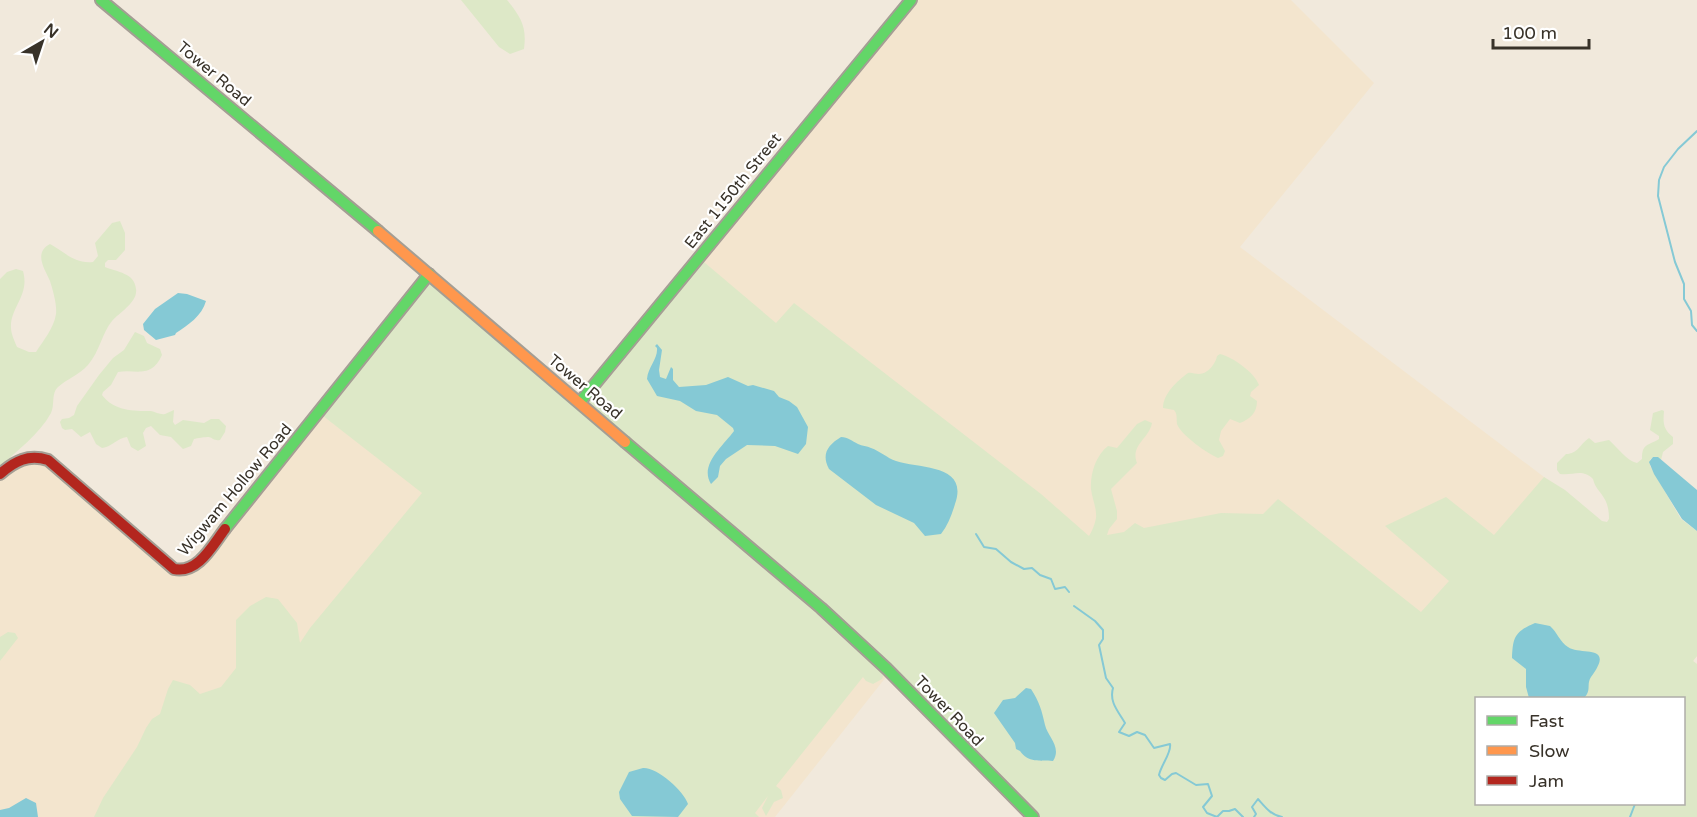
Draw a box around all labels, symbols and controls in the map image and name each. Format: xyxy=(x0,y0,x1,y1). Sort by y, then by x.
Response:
north arrow xyxy=(12,12,72,72)
scale bar xyxy=(1493,12,1589,50)
text: N xyxy=(40,19,62,43)
text: 100 m xyxy=(1502,22,1557,44)
street label: Tower Road xyxy=(173,37,255,111)
street label: East 1150th Street xyxy=(680,129,786,253)
street label: Tower Road xyxy=(544,350,626,424)
street label: Wigwam Hollow Road xyxy=(174,420,296,560)
street label: Tower Road xyxy=(910,672,988,750)
legend xyxy=(1475,697,1685,805)
text: Fast xyxy=(1529,710,1564,732)
text: Slow xyxy=(1529,740,1570,762)
text: Jam xyxy=(1529,770,1564,792)

